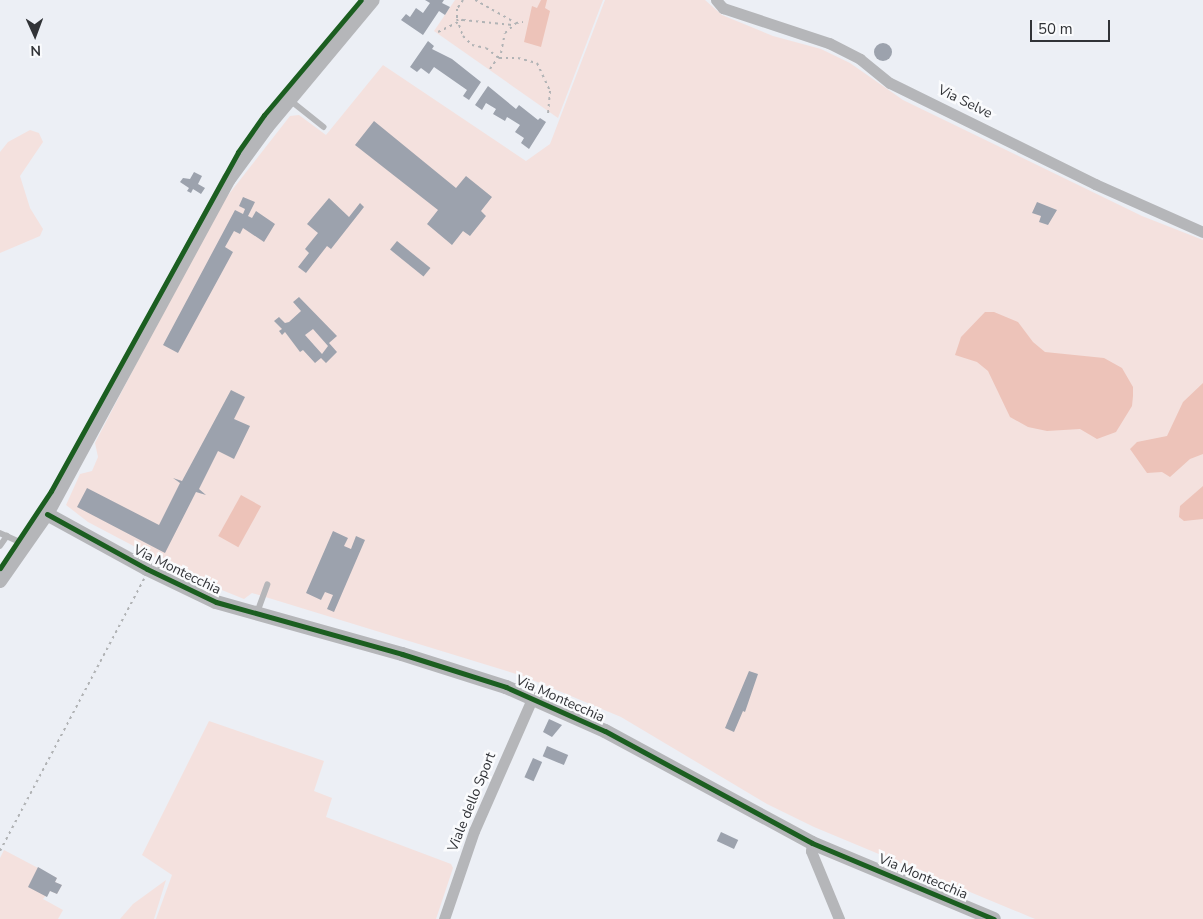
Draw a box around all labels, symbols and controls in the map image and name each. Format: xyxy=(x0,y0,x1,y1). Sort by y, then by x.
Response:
north arrow xyxy=(10,10,60,60)
scale bar xyxy=(1033,10,1113,42)
text: 50 m xyxy=(1038,19,1073,39)
text: N xyxy=(30,41,41,60)
street label: Via Selve xyxy=(935,82,995,122)
street label: Via Montecchia xyxy=(130,542,224,598)
street label: Via Montecchia xyxy=(513,672,607,726)
street label: Viale dello Sport xyxy=(444,750,500,854)
street label: Via Montecchia xyxy=(876,851,970,903)

